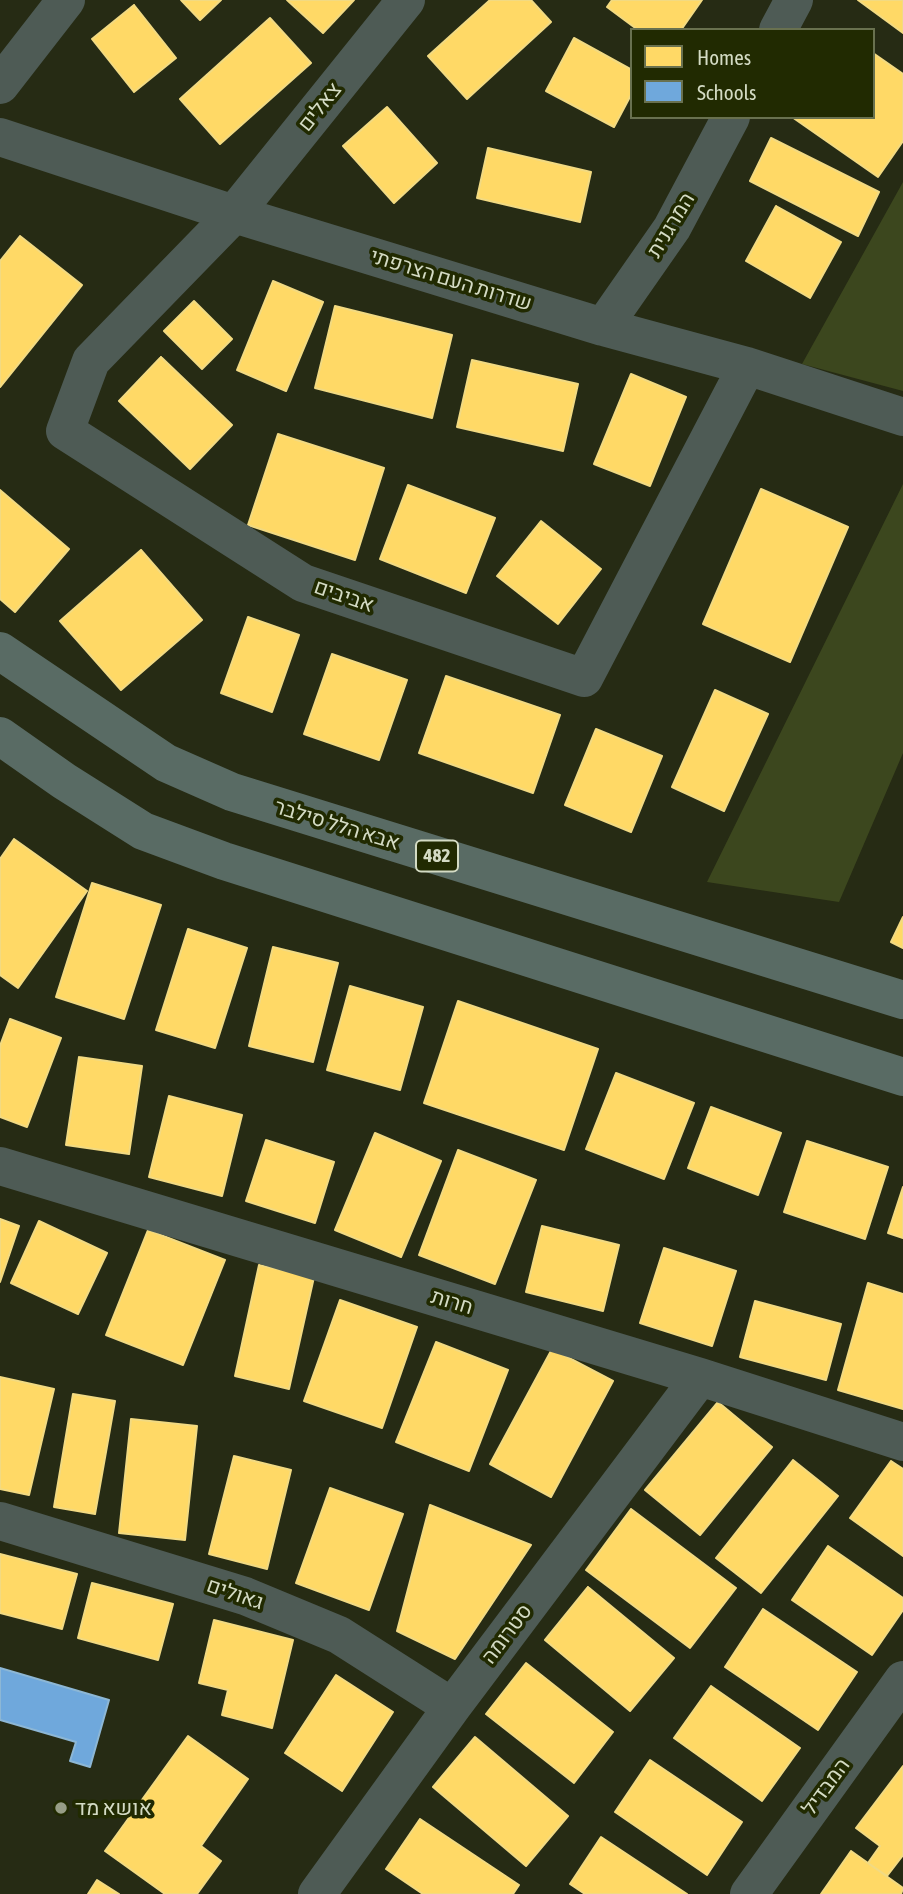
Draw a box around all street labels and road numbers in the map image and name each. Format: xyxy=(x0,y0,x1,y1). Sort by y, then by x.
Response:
street label: צאלים xyxy=(293,78,347,136)
street label: המרגנית xyxy=(642,188,700,262)
street label: שדרות העם הצרפתי xyxy=(367,243,535,317)
street label: אביבים xyxy=(311,574,377,618)
street label: אבא הלל סילבר xyxy=(271,794,403,856)
road number: 482 xyxy=(416,841,458,872)
street label: חרות xyxy=(428,1284,476,1320)
street label: גאולים xyxy=(203,1573,267,1615)
street label: סטרומה xyxy=(476,1599,538,1669)
street label: המבדיל xyxy=(797,1753,855,1821)

